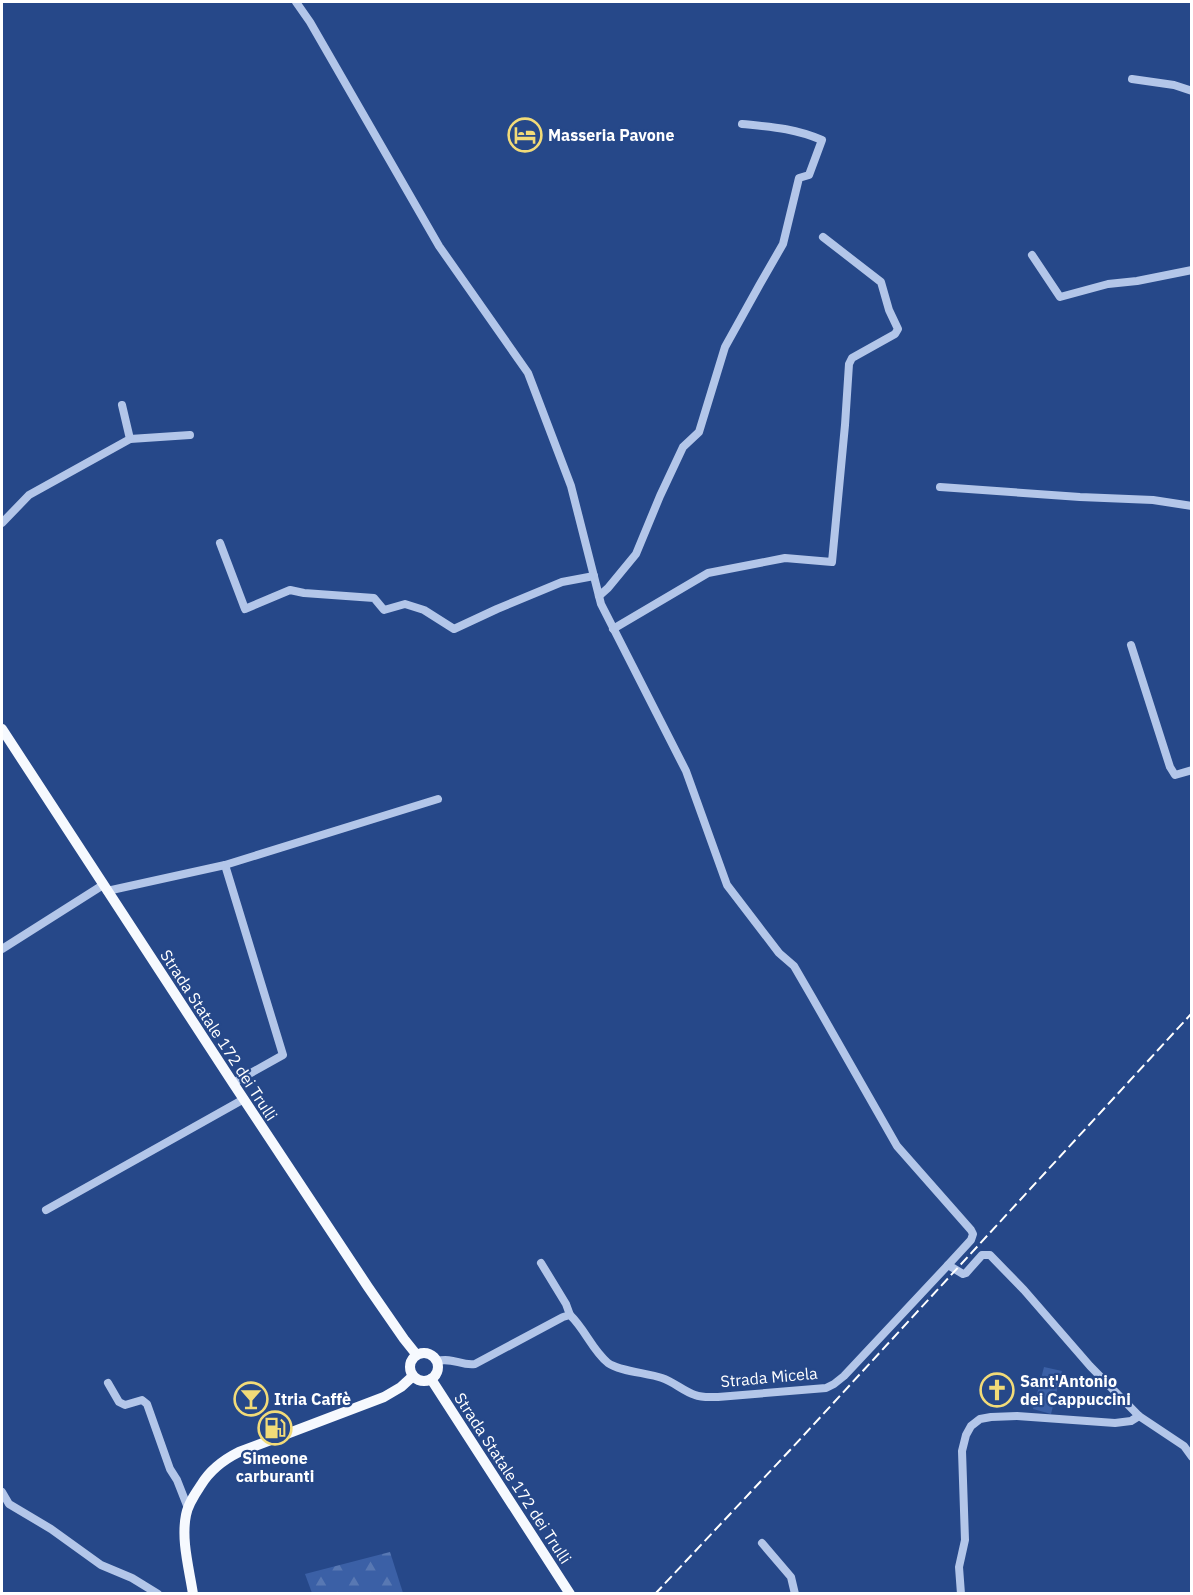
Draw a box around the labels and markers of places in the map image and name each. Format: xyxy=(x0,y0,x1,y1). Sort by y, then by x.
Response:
hotel icon: Masseria Pavone xyxy=(507,117,543,153)
place label: Masseria Pavone xyxy=(548,125,674,145)
place label: Sant'Antonio dei Cappuccini xyxy=(1020,1371,1131,1409)
church icon: Sant'Antonio dei Cappuccini xyxy=(979,1372,1015,1408)
bar icon: Itria Caffè xyxy=(233,1381,269,1417)
place label: Itria Caffè xyxy=(274,1389,351,1409)
fuel station icon: Simeone carburanti xyxy=(257,1410,293,1446)
place label: Simeone carburanti xyxy=(236,1448,314,1486)

